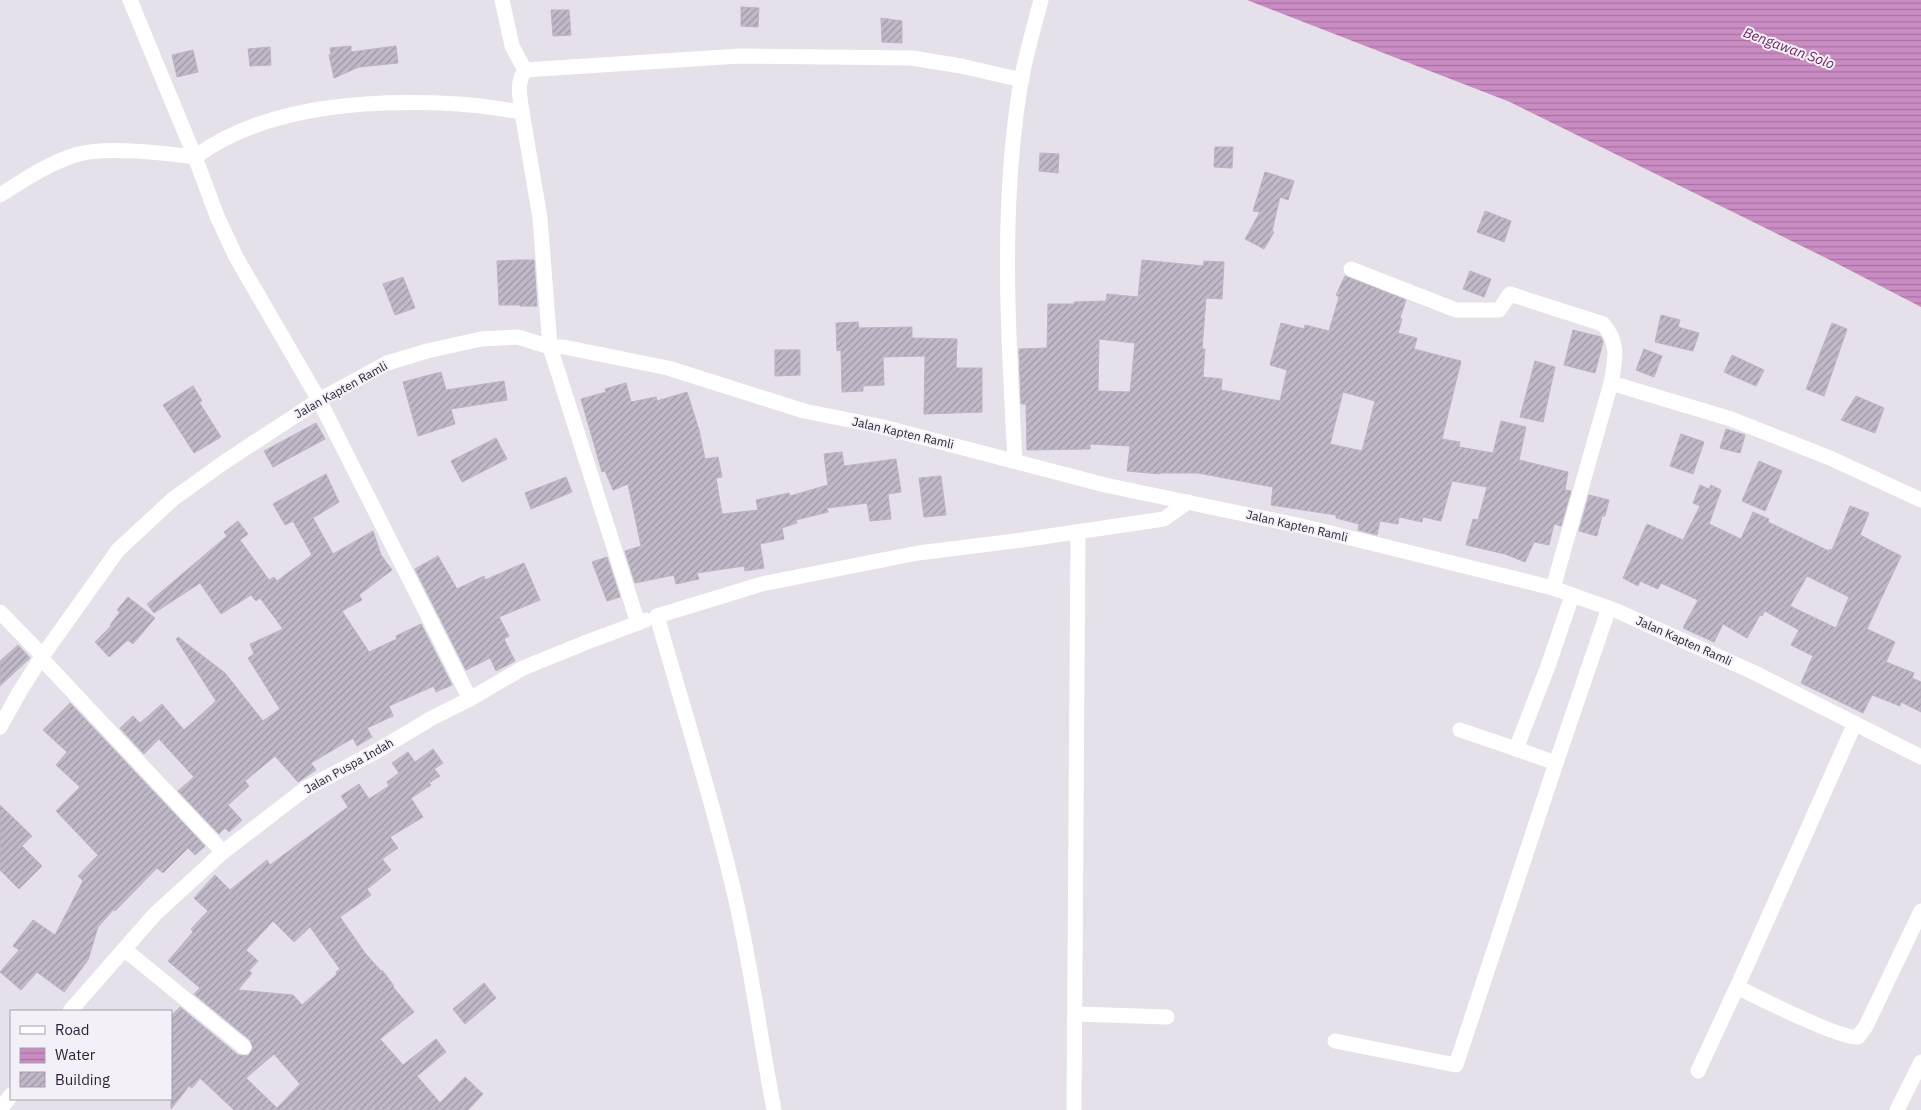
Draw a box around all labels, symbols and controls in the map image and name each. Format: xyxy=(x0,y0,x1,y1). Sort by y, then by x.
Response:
water label: Bengawan Solo xyxy=(1741,23,1837,73)
street label: Jalan Kapten Ramli xyxy=(292,358,390,421)
street label: Jalan Kapten Ramli xyxy=(851,414,955,451)
street label: Jalan Kapten Ramli xyxy=(1245,507,1349,544)
street label: Jalan Kapten Ramli xyxy=(1634,613,1735,668)
street label: Jalan Puspa Indah xyxy=(301,735,396,796)
legend xyxy=(10,1010,172,1100)
text: Road xyxy=(55,1020,90,1039)
text: Water xyxy=(55,1045,96,1064)
text: Building xyxy=(55,1070,110,1089)

